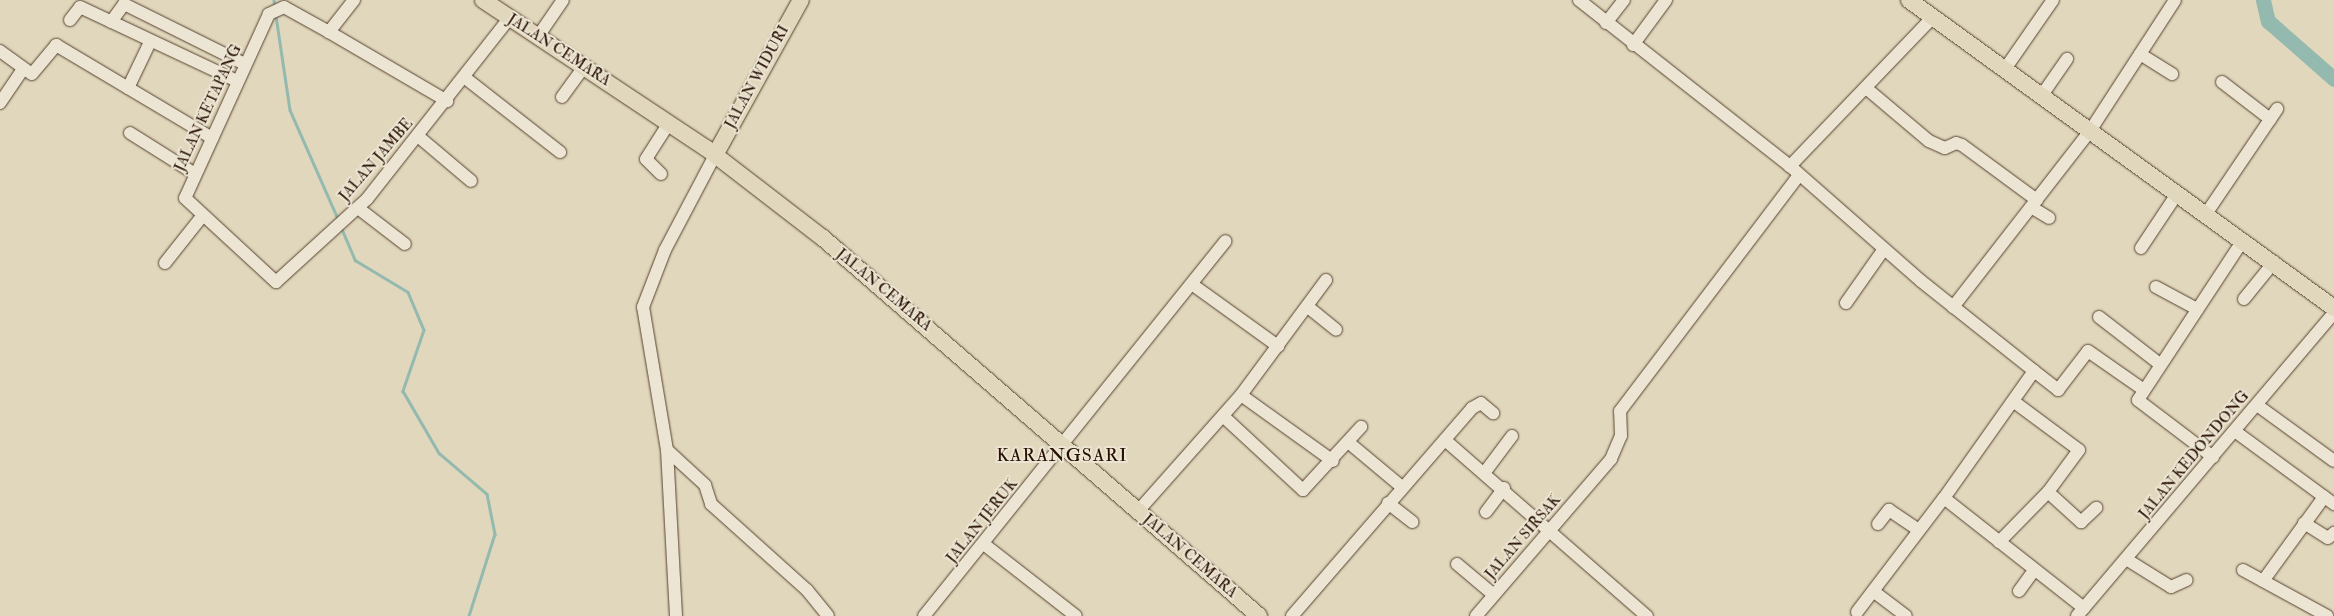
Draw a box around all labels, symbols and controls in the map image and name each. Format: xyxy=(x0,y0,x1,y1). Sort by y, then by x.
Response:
street label: JALAN CEMARA xyxy=(504,10,614,90)
street label: JALAN WIDURI xyxy=(721,22,793,132)
street label: JALAN KETAPANG xyxy=(171,42,245,174)
street label: JALAN JAMBE xyxy=(335,115,417,205)
street label: JALAN CEMARA xyxy=(833,245,935,335)
street label: JALAN KEDONDONG xyxy=(2135,387,2253,523)
district label: KARANGSARI xyxy=(995,445,1129,467)
street label: JALAN JERUK xyxy=(943,475,1021,567)
street label: JALAN SIRSAK xyxy=(1481,491,1565,583)
street label: JALAN CEMARA xyxy=(1139,510,1241,602)

